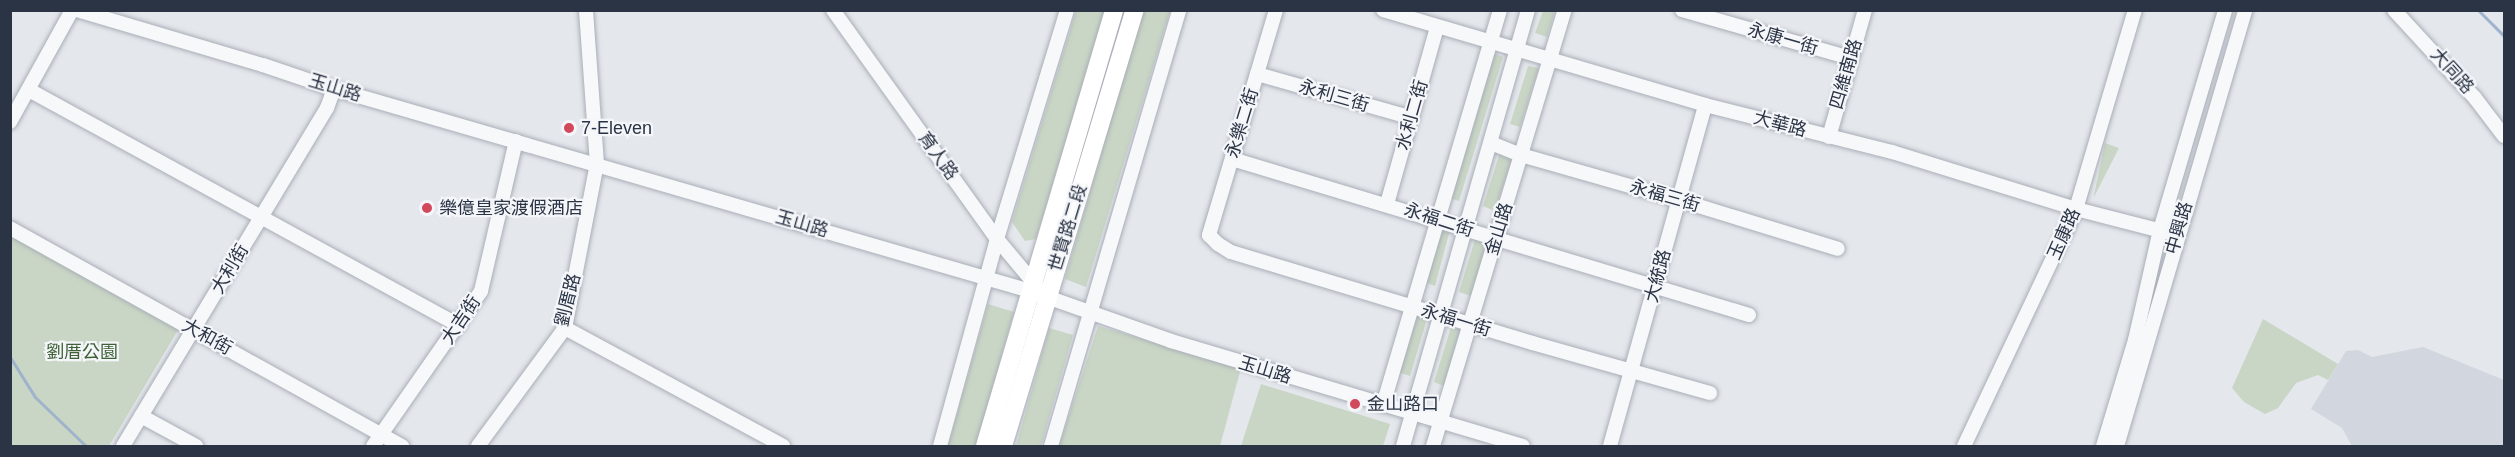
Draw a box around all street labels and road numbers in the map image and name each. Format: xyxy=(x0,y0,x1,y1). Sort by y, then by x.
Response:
street label: 永康一街 xyxy=(1745,19,1821,59)
street label: 四維南路 xyxy=(1826,36,1866,112)
street label: 大同路 xyxy=(2426,44,2478,98)
street label: 玉山路 xyxy=(306,70,364,106)
street label: 永利三街 xyxy=(1296,76,1372,116)
street label: 水利二街 xyxy=(1392,77,1432,153)
street label: 永樂二街 xyxy=(1221,85,1263,161)
street label: 大華路 xyxy=(1751,107,1809,141)
street label: 育人路 xyxy=(913,128,963,184)
street label: 永福三街 xyxy=(1627,176,1703,216)
street label: 世賢路二段 xyxy=(1045,182,1091,274)
street label: 永福二街 xyxy=(1401,199,1477,241)
street label: 中興路 xyxy=(2161,199,2197,257)
street label: 金山路 xyxy=(1481,200,1517,258)
street label: 玉康路 xyxy=(2043,205,2085,263)
street label: 玉山路 xyxy=(773,206,831,242)
street label: 大利街 xyxy=(207,240,253,298)
street label: 大統路 xyxy=(1641,247,1675,305)
street label: 劉厝路 xyxy=(551,271,585,329)
street label: 大吉街 xyxy=(437,292,485,348)
street label: 永福一街 xyxy=(1418,299,1494,341)
street label: 大和街 xyxy=(178,314,236,360)
street label: 玉山路 xyxy=(1236,352,1294,388)

